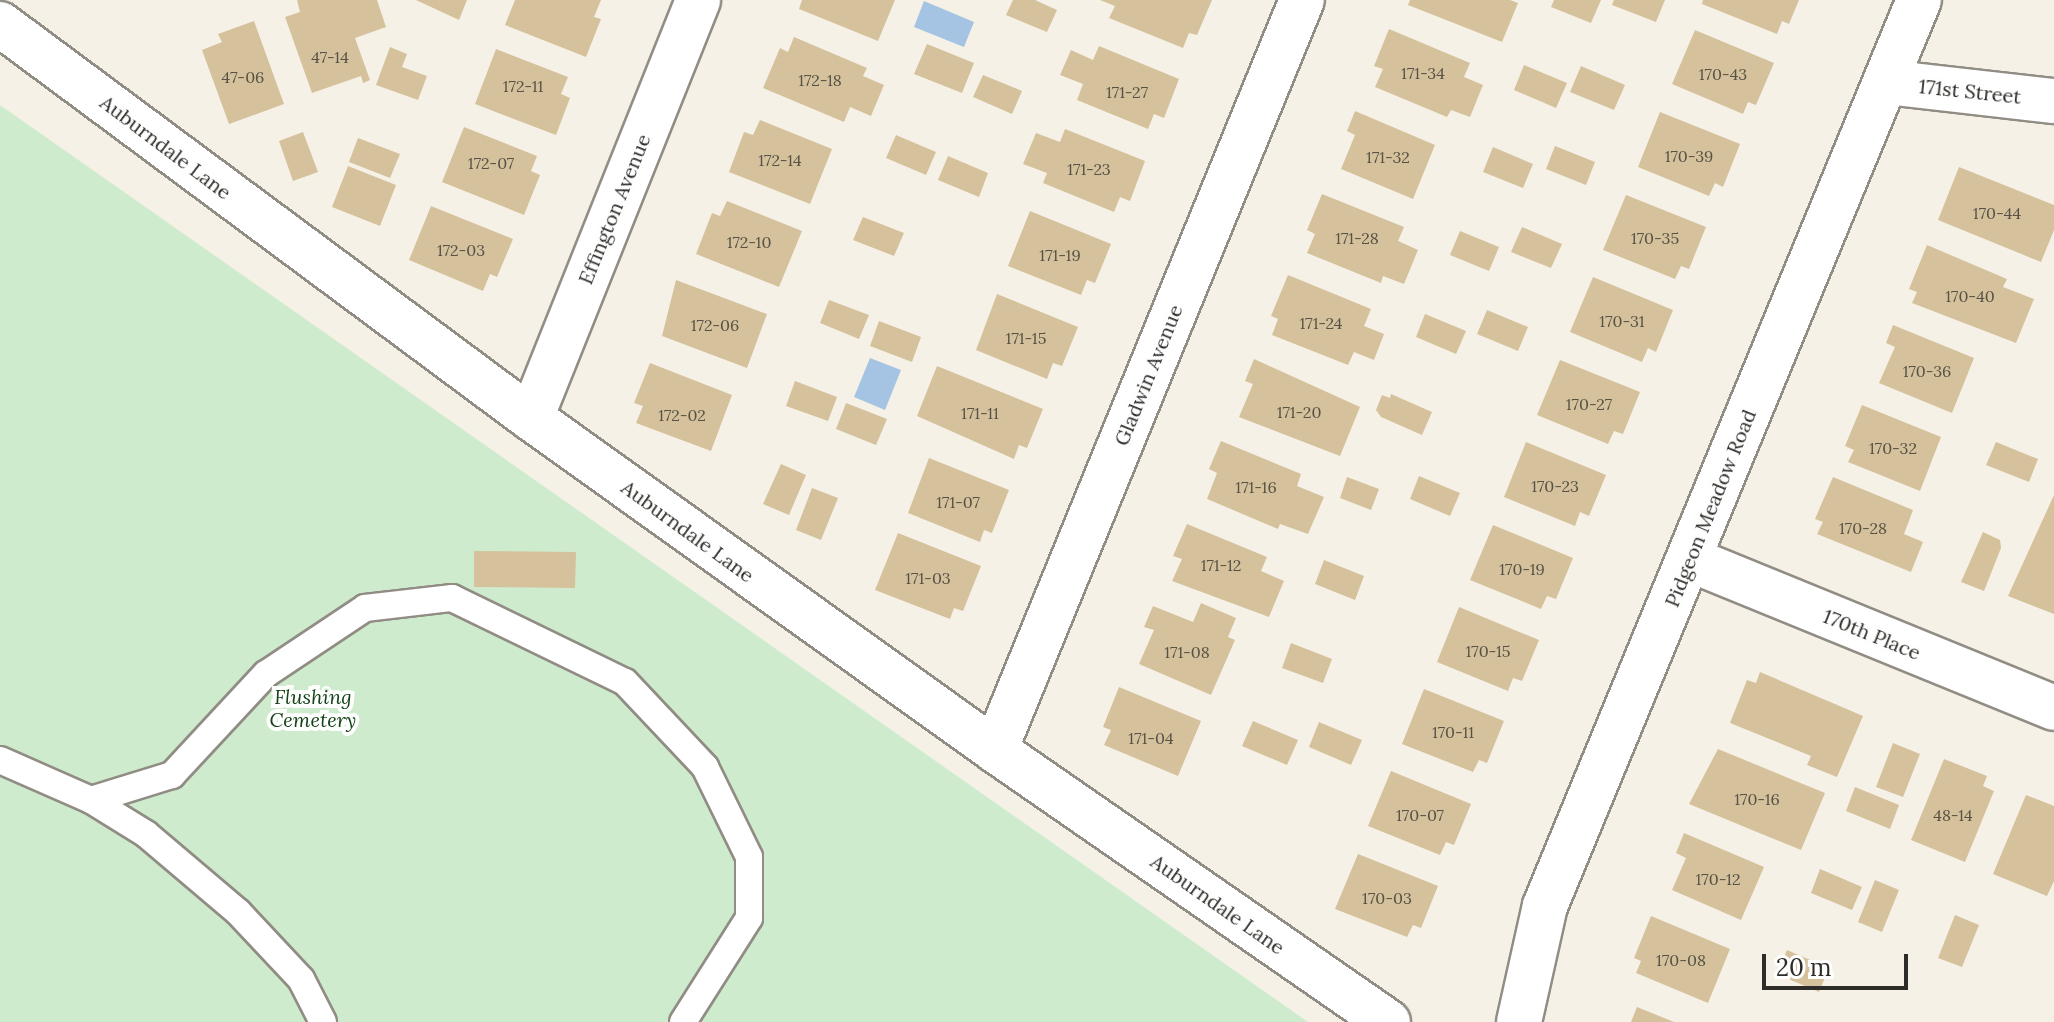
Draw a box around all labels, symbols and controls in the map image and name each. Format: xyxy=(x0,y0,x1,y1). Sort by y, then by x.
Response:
house number: 47-14 xyxy=(311,47,349,67)
house number: 171-34 xyxy=(1401,63,1445,83)
house number: 170-43 xyxy=(1699,64,1747,84)
house number: 47-06 xyxy=(222,67,264,87)
house number: 172-18 xyxy=(798,70,842,90)
street label: 171st Street xyxy=(1918,74,2022,108)
house number: 172-11 xyxy=(503,76,543,96)
house number: 171-27 xyxy=(1106,82,1148,102)
street label: Auburndale Lane xyxy=(96,90,236,204)
street label: Effington Avenue xyxy=(573,130,655,288)
house number: 170-39 xyxy=(1665,146,1713,166)
house number: 171-32 xyxy=(1366,147,1410,167)
house number: 172-14 xyxy=(758,150,802,170)
house number: 172-07 xyxy=(468,153,514,173)
house number: 171-23 xyxy=(1067,159,1111,179)
house number: 170-44 xyxy=(1973,203,2021,223)
house number: 171-28 xyxy=(1335,228,1379,248)
house number: 170-35 xyxy=(1631,228,1679,248)
house number: 172-10 xyxy=(727,232,771,252)
house number: 172-03 xyxy=(437,240,485,260)
house number: 171-19 xyxy=(1039,245,1081,265)
house number: 170-40 xyxy=(1945,286,1995,306)
street label: Gladwin Avenue xyxy=(1109,301,1187,449)
house number: 170-31 xyxy=(1599,311,1645,331)
house number: 171-24 xyxy=(1299,313,1343,333)
house number: 172-06 xyxy=(691,315,739,335)
house number: 171-15 xyxy=(1006,328,1046,348)
house number: 170-36 xyxy=(1903,361,1951,381)
house number: 170-27 xyxy=(1566,394,1612,414)
house number: 171-20 xyxy=(1277,402,1321,422)
house number: 171-11 xyxy=(961,403,999,423)
house number: 172-02 xyxy=(658,405,706,425)
street label: Pidgeon Meadow Road xyxy=(1659,406,1761,610)
house number: 170-32 xyxy=(1869,438,1917,458)
street label: Auburndale Lane xyxy=(617,475,759,587)
house number: 170-23 xyxy=(1531,476,1579,496)
house number: 171-16 xyxy=(1235,477,1277,497)
house number: 171-07 xyxy=(936,492,980,512)
house number: 170-28 xyxy=(1839,518,1887,538)
house number: 171-12 xyxy=(1201,555,1241,575)
house number: 170-19 xyxy=(1499,559,1545,579)
house number: 171-03 xyxy=(905,568,951,588)
street label: 170th Place xyxy=(1820,604,1924,664)
house number: 170-15 xyxy=(1465,641,1511,661)
house number: 171-08 xyxy=(1164,642,1210,662)
park label: Flushing Cemetery xyxy=(270,684,356,731)
house number: 170-11 xyxy=(1432,722,1474,742)
house number: 171-04 xyxy=(1128,728,1174,748)
house number: 170-16 xyxy=(1734,789,1780,809)
house number: 170-07 xyxy=(1396,805,1444,825)
house number: 48-14 xyxy=(1933,805,1973,825)
street label: Auburndale Lane xyxy=(1146,849,1290,959)
house number: 170-12 xyxy=(1696,869,1740,889)
house number: 170-03 xyxy=(1362,888,1412,908)
scale bar xyxy=(1766,938,1912,988)
house number: 170-08 xyxy=(1656,950,1706,970)
text: 20 m xyxy=(1776,952,1832,983)

